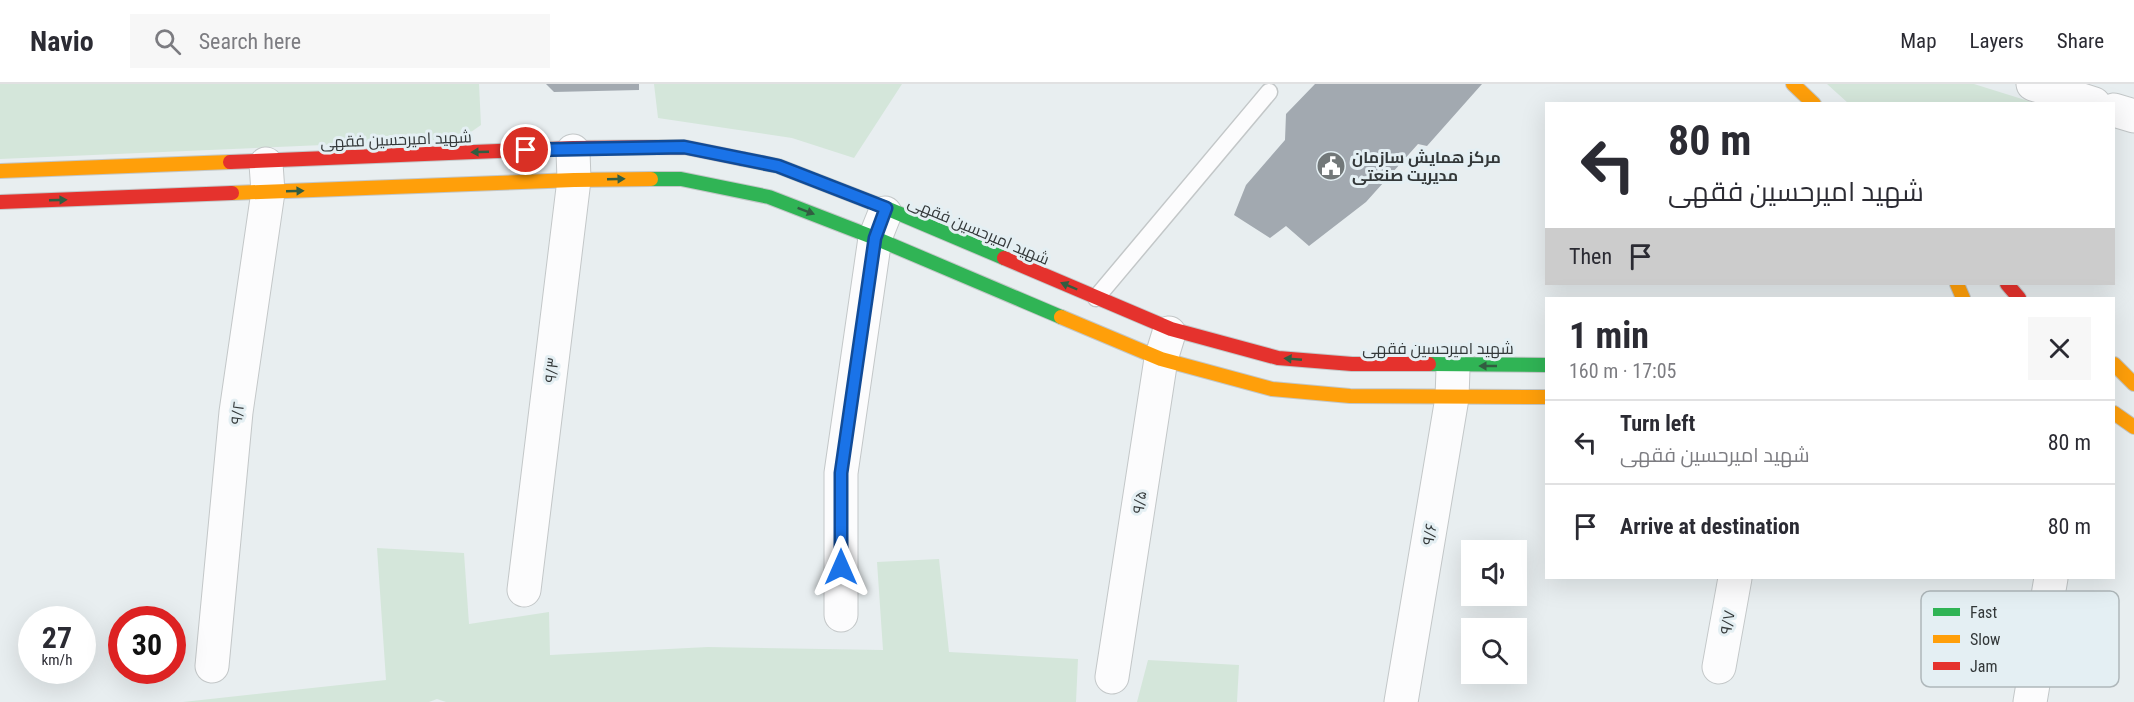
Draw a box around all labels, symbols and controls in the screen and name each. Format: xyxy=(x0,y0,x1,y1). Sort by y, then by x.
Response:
search box xyxy=(130,14,550,68)
text: Navio xyxy=(30,25,94,58)
icon: search xyxy=(151,25,184,58)
text: Search here xyxy=(199,29,301,54)
text: Map xyxy=(1900,29,1937,53)
text: Layers xyxy=(1970,29,2024,53)
text: Share xyxy=(2057,29,2104,53)
text: 80 m xyxy=(1668,116,1751,165)
pin xyxy=(500,124,551,175)
icon: left xyxy=(1569,126,1647,204)
street label: شهید امیرحسین فقهی xyxy=(320,127,472,153)
icon: arrive xyxy=(509,133,542,166)
one-way arrow xyxy=(470,147,489,157)
place label: مرکز همایش سازمان مدیریت صنعتی xyxy=(1352,148,1501,185)
public building icon: مرکز همایش سازمان مدیریت صنعتی xyxy=(1315,150,1347,182)
one-way arrow xyxy=(607,174,626,183)
text: شهید امیرحسین فقهی xyxy=(1668,176,1924,208)
one-way arrow xyxy=(286,186,305,195)
street label: شهید امیرحسین فقهی xyxy=(905,192,1052,270)
one-way arrow xyxy=(49,195,68,205)
one-way arrow xyxy=(798,206,816,216)
icon: arrive xyxy=(1624,240,1657,273)
text: Then xyxy=(1569,244,1612,269)
one-way arrow xyxy=(1060,281,1078,290)
text: 1 min xyxy=(1569,315,1649,357)
button: close xyxy=(2028,317,2091,380)
street label: شهید امیرحسین فقهی xyxy=(1362,339,1514,359)
one-way arrow xyxy=(1284,355,1303,364)
street label: ۹/۳ xyxy=(541,356,562,384)
text: 160 m · 17:05 xyxy=(1569,359,1676,383)
one-way arrow xyxy=(1479,361,1498,371)
street label: ۹/۲ xyxy=(227,401,248,425)
text: Turn left xyxy=(1620,411,1695,436)
icon: left xyxy=(1569,426,1602,459)
text: 80 m xyxy=(2048,430,2091,455)
text: شهید امیرحسین فقهی xyxy=(1620,443,1810,467)
street label: ۹/۵ xyxy=(1128,489,1151,515)
icon: arrive xyxy=(1569,510,1602,543)
text: Arrive at destination xyxy=(1620,514,1800,539)
text: 80 m xyxy=(2048,514,2091,539)
street label: ۹/۶ xyxy=(1418,522,1441,547)
position arrow xyxy=(809,535,873,599)
map controls xyxy=(1461,540,1527,684)
button: sound xyxy=(1461,540,1527,606)
legend xyxy=(1921,591,2119,687)
text: Fast xyxy=(1970,603,1997,622)
speed limit sign: 30 xyxy=(108,606,186,684)
street label: ۹/۷ xyxy=(1716,608,1739,636)
button: search xyxy=(1461,618,1527,684)
text: 27 xyxy=(42,620,72,655)
text: Slow xyxy=(1970,630,2000,649)
text: km/h xyxy=(42,651,72,669)
text: Jam xyxy=(1970,657,1997,676)

